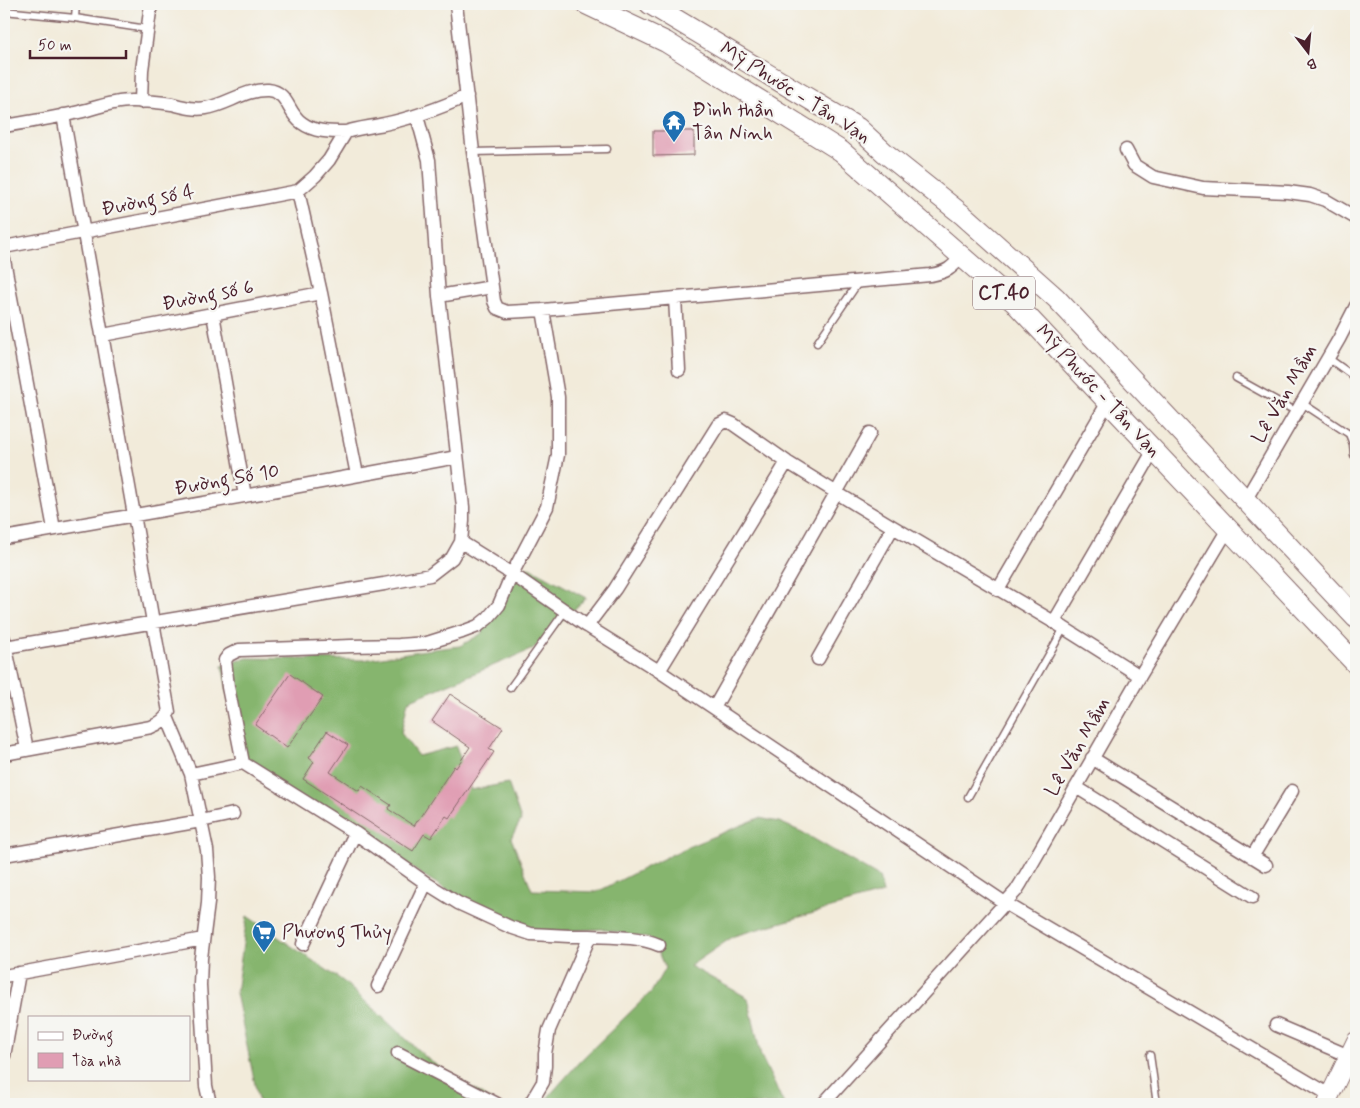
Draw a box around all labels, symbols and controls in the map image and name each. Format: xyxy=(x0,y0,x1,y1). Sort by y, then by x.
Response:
scale bar xyxy=(30,28,126,60)
north arrow xyxy=(1282,28,1332,78)
text: 50 m xyxy=(38,36,72,56)
street label: Mỹ Phước - Tân Vạn xyxy=(714,36,876,150)
text: B xyxy=(1304,54,1318,73)
place label: Đình thần Tân Ninh xyxy=(692,97,774,147)
temple icon: Đình thần Tân Ninh xyxy=(661,109,687,143)
street label: Đường số 4 xyxy=(99,179,198,225)
street label: Đường số 6 xyxy=(160,274,257,320)
road number: CT.40 xyxy=(973,276,1035,310)
street label: Mỹ Phước - Tân Vạn xyxy=(1029,319,1167,463)
street label: Lê Văn Mầm xyxy=(1246,339,1324,449)
street label: Đường Số 10 xyxy=(172,457,282,505)
street label: Lê Văn Mầm xyxy=(1039,692,1117,802)
supermarket icon: Phương Thủy xyxy=(251,919,277,953)
place label: Phương Thủy xyxy=(282,919,392,948)
legend xyxy=(28,1016,190,1080)
text: Đường xyxy=(72,1026,113,1047)
text: Tòa nhà xyxy=(72,1052,121,1072)

